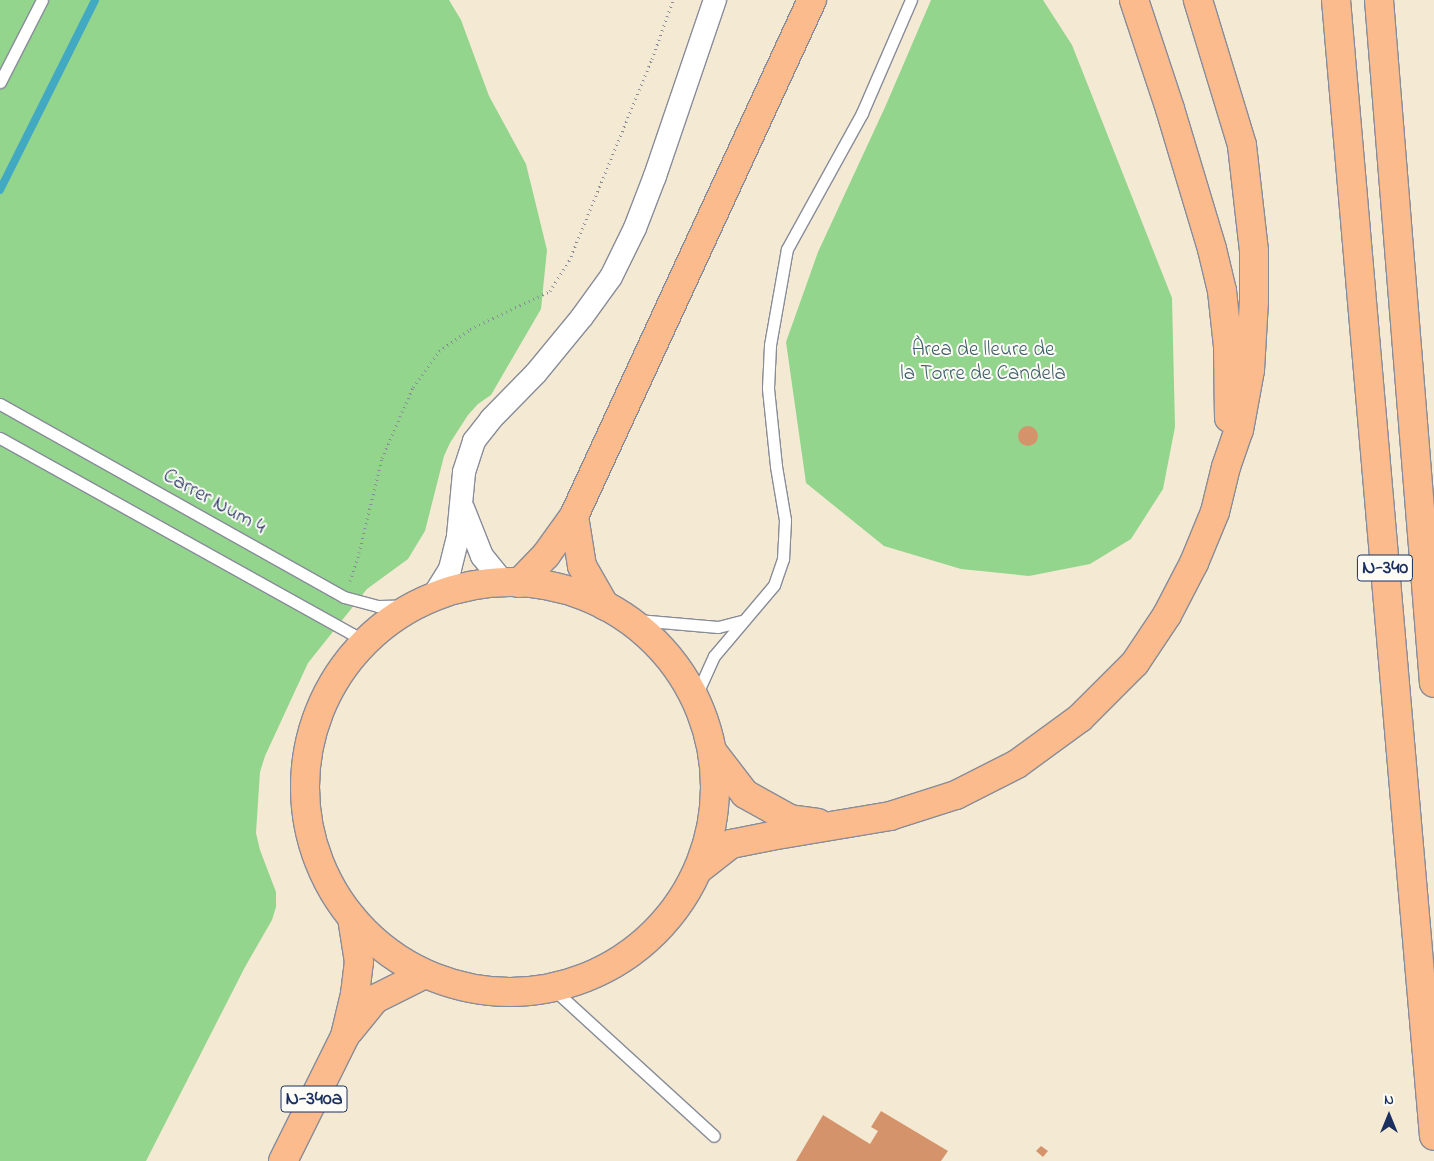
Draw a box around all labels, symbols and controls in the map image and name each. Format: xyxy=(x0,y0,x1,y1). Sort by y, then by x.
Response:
park label: Àrea de lleure de la Torre de Candela xyxy=(900,337,1066,387)
street label: Carrer Num 4 xyxy=(158,463,270,541)
road number: N-340 xyxy=(1356,550,1414,586)
road number: N-340a xyxy=(280,1082,348,1116)
text: N xyxy=(1384,1090,1394,1111)
north arrow xyxy=(1364,1091,1414,1141)

